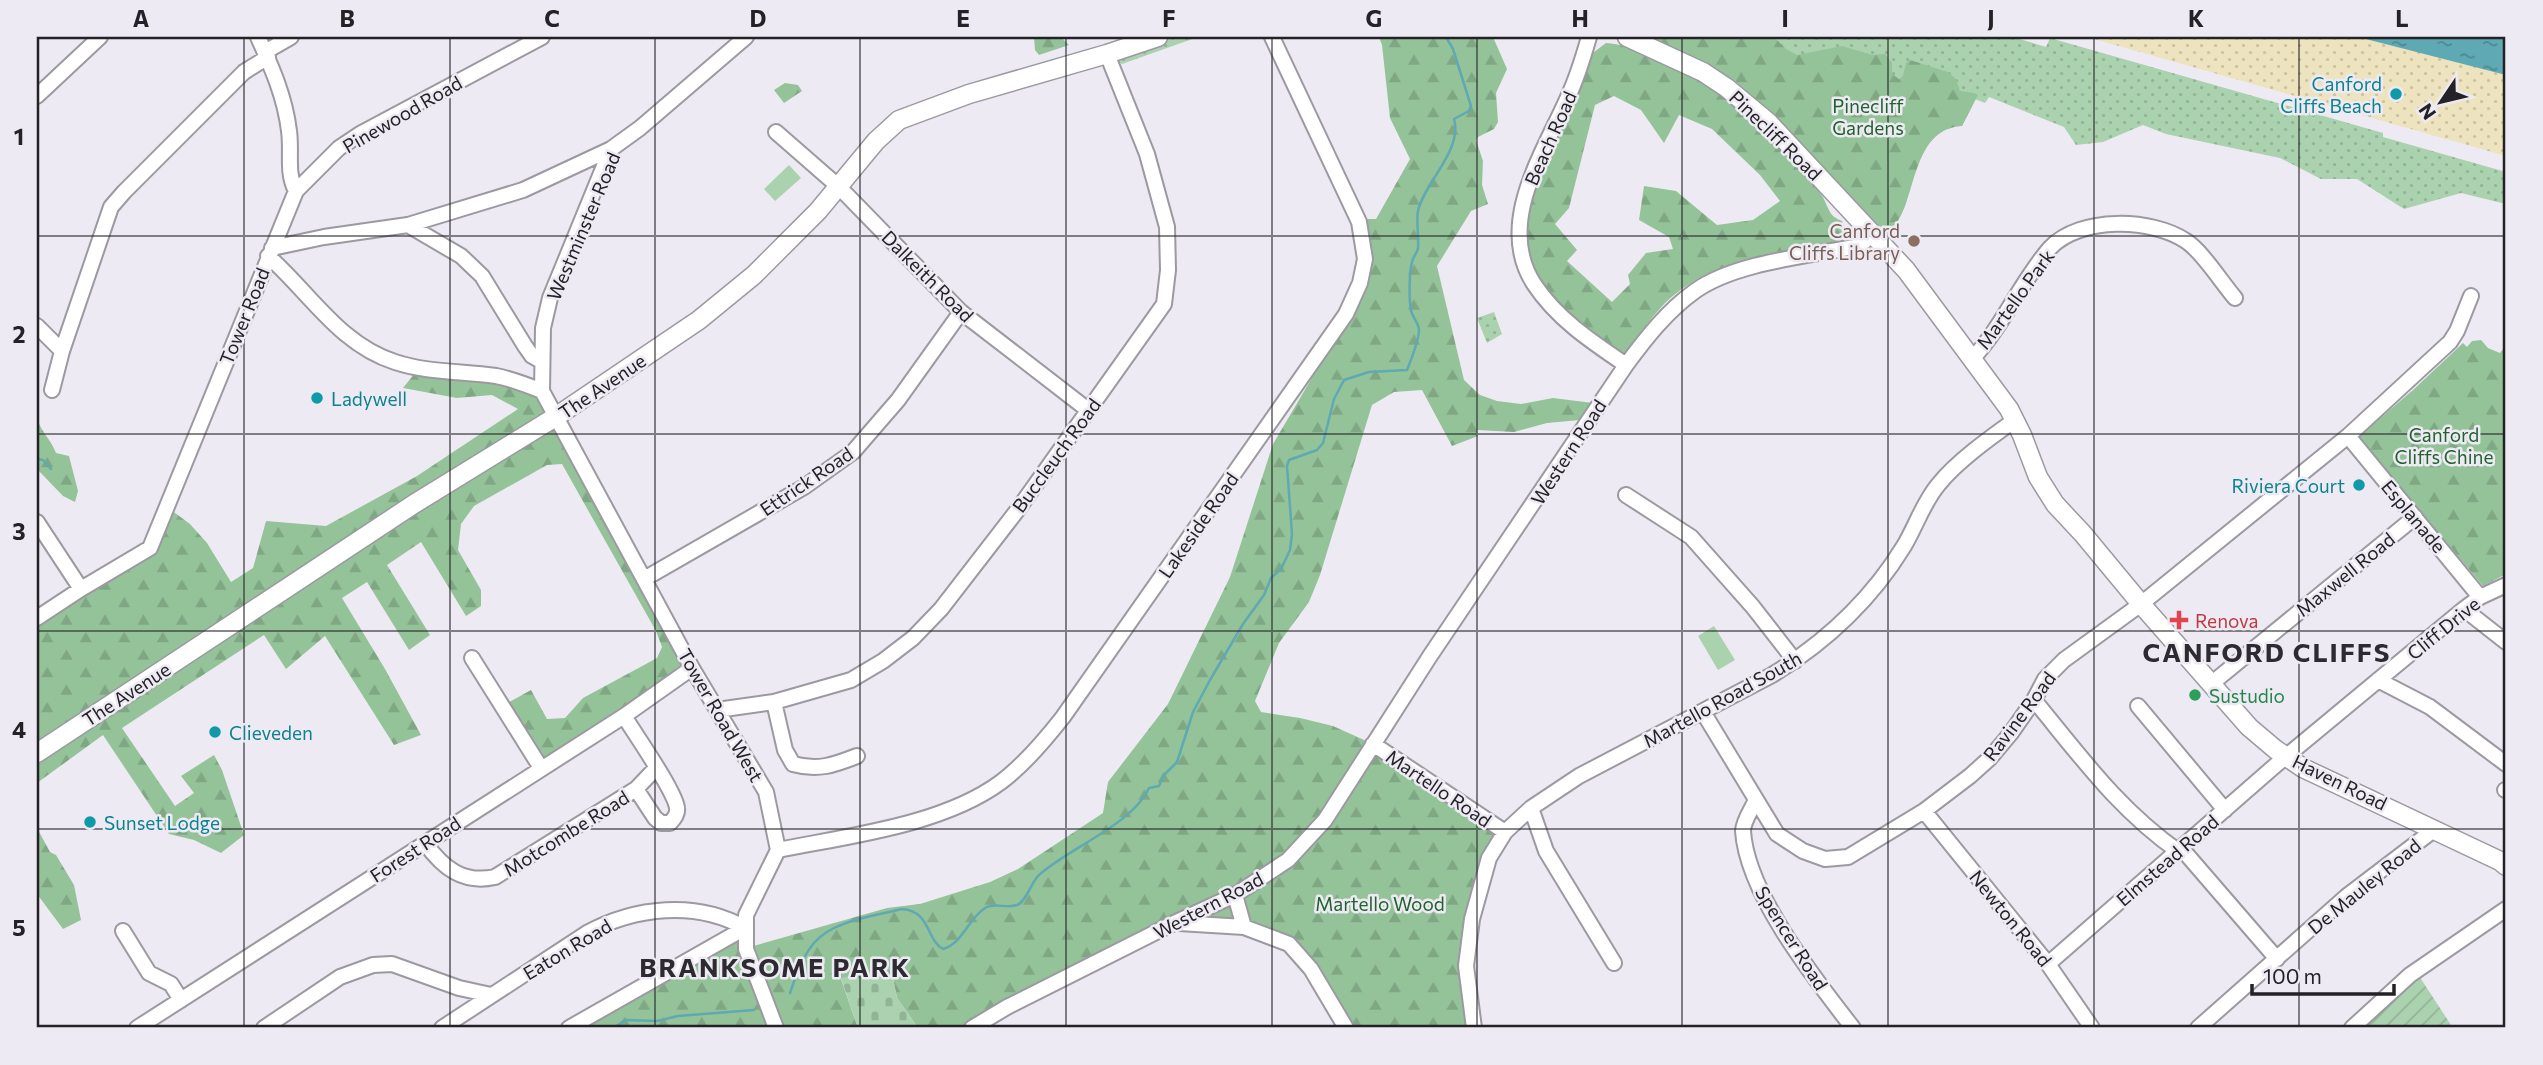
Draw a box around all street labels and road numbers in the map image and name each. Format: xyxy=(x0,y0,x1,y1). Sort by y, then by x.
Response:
street label: Pinewood Road xyxy=(338,71,466,157)
street label: Pinecliff Road xyxy=(1725,85,1827,185)
street label: Beach Road xyxy=(1519,87,1581,189)
street label: Westminster Road xyxy=(541,148,625,304)
street label: Dalkeith Road xyxy=(877,225,979,327)
street label: Martello Park xyxy=(1971,245,2059,353)
street label: Tower Road xyxy=(214,264,274,368)
street label: The Avenue xyxy=(554,348,650,424)
street label: Buccleuch Road xyxy=(1007,393,1105,517)
street label: Western Road xyxy=(1525,395,1611,509)
street label: Ettrick Road xyxy=(755,442,857,520)
street label: Lakeside Road xyxy=(1153,468,1243,582)
street label: Esplanade xyxy=(2377,475,2451,557)
street label: Maxwell Road xyxy=(2291,527,2399,621)
street label: Cliff Drive xyxy=(2402,592,2484,664)
street label: Tower Road West xyxy=(673,644,769,786)
street label: Martello Road South xyxy=(1639,646,1805,752)
street label: The Avenue xyxy=(78,657,174,731)
street label: Ravine Road xyxy=(1978,667,2060,765)
street label: Martello Road xyxy=(1382,744,1496,832)
street label: Haven Road xyxy=(2289,749,2391,815)
street label: Motcombe Road xyxy=(499,785,633,881)
street label: Elmstead Road xyxy=(2111,809,2223,911)
street label: Forest Road xyxy=(365,811,465,887)
street label: De Mauley Road xyxy=(2303,833,2425,939)
street label: Newton Road xyxy=(1965,865,2057,971)
street label: Western Road xyxy=(1149,866,1267,944)
street label: Spencer Road xyxy=(1751,882,1833,994)
street label: Eaton Road xyxy=(519,914,615,984)

